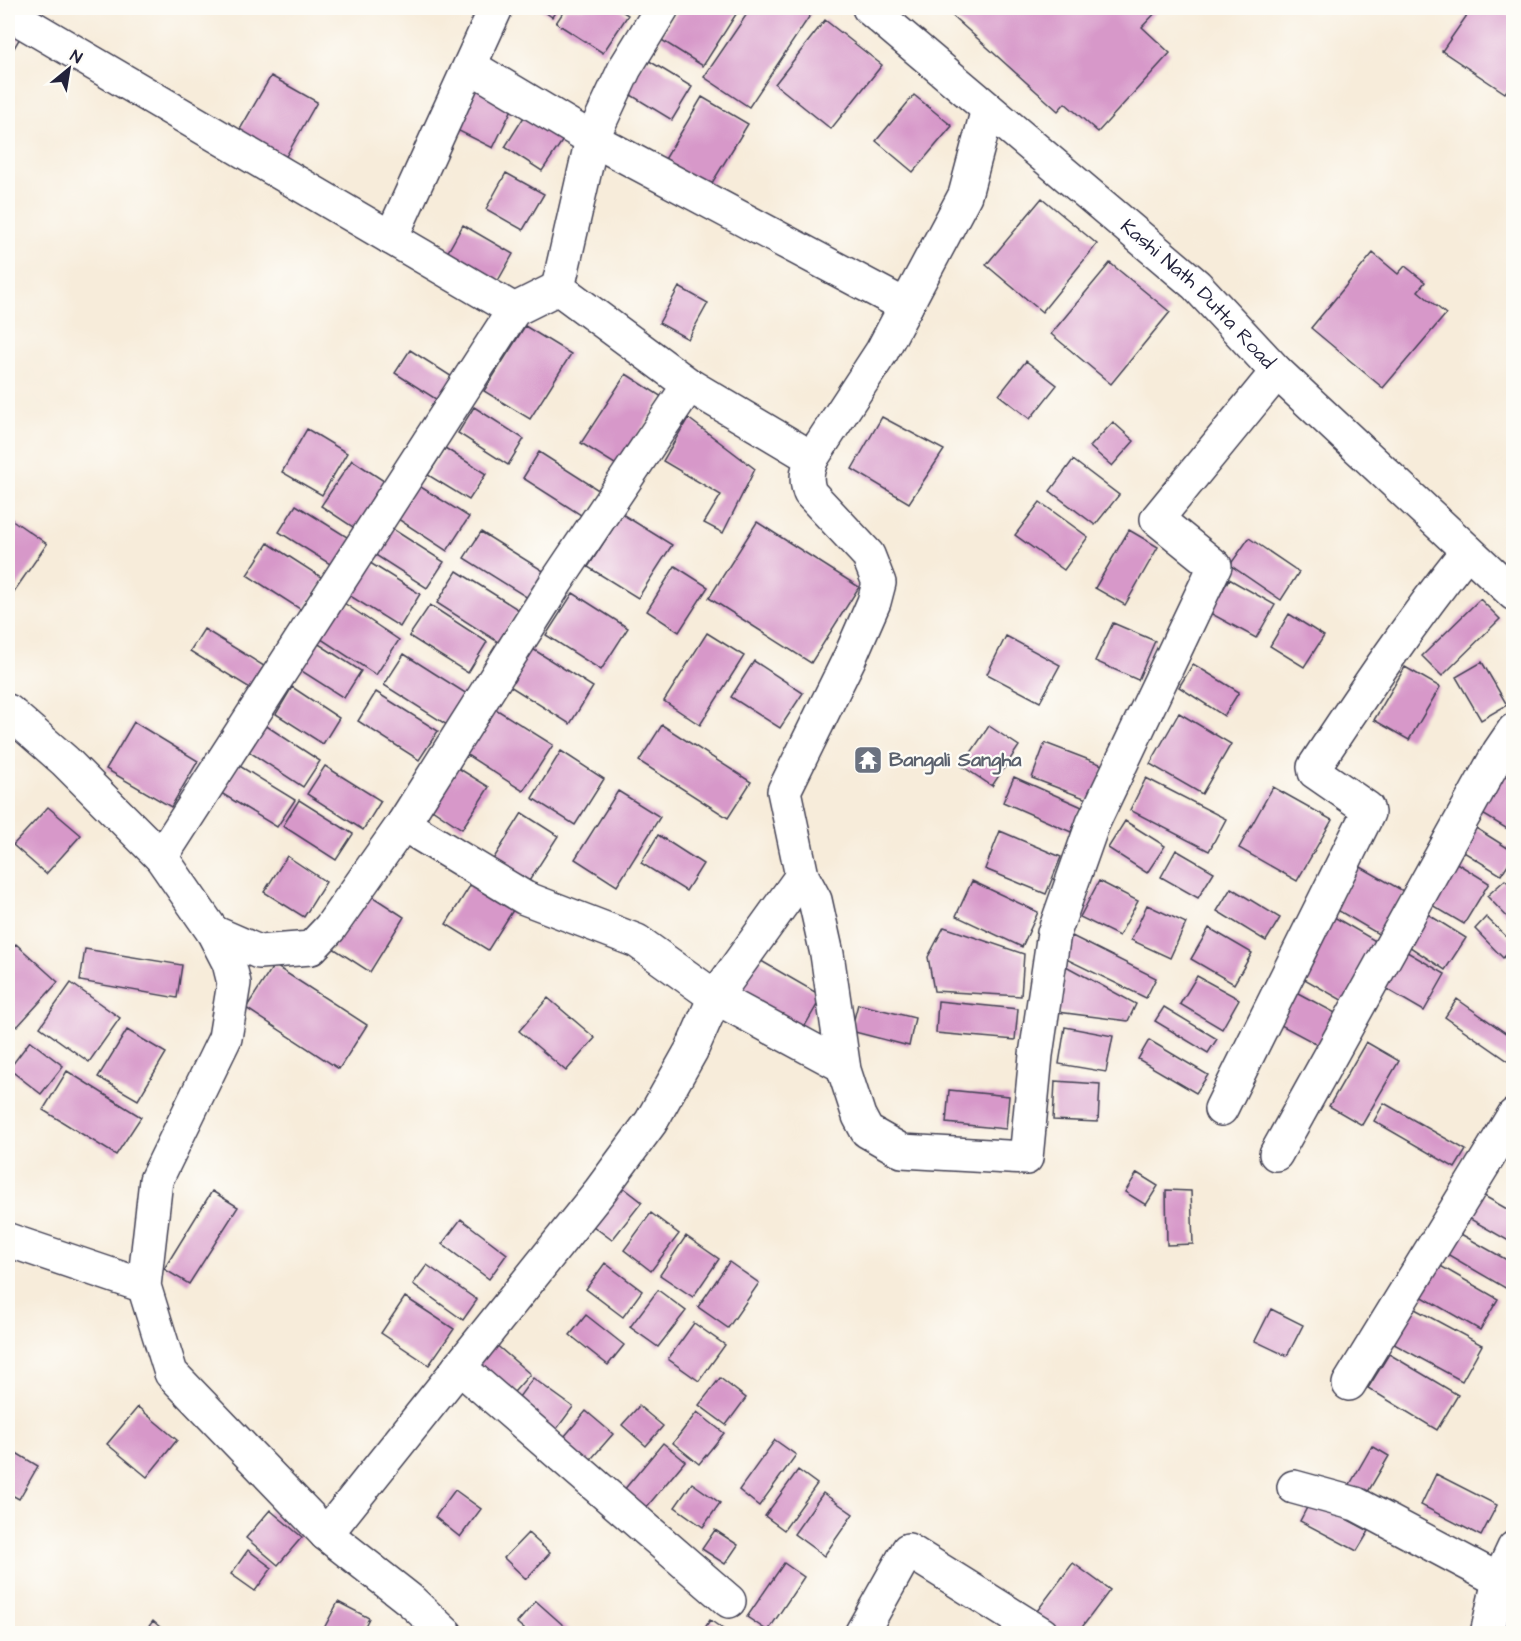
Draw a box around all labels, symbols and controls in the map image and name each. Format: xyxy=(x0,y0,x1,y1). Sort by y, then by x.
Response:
north arrow xyxy=(39,39,99,99)
text: N xyxy=(66,45,86,69)
street label: Kashi Nath Dutta Road xyxy=(1114,213,1281,375)
temple icon: Bangali Sangha xyxy=(852,744,884,776)
place label: Bangali Sangha xyxy=(889,746,1022,775)

